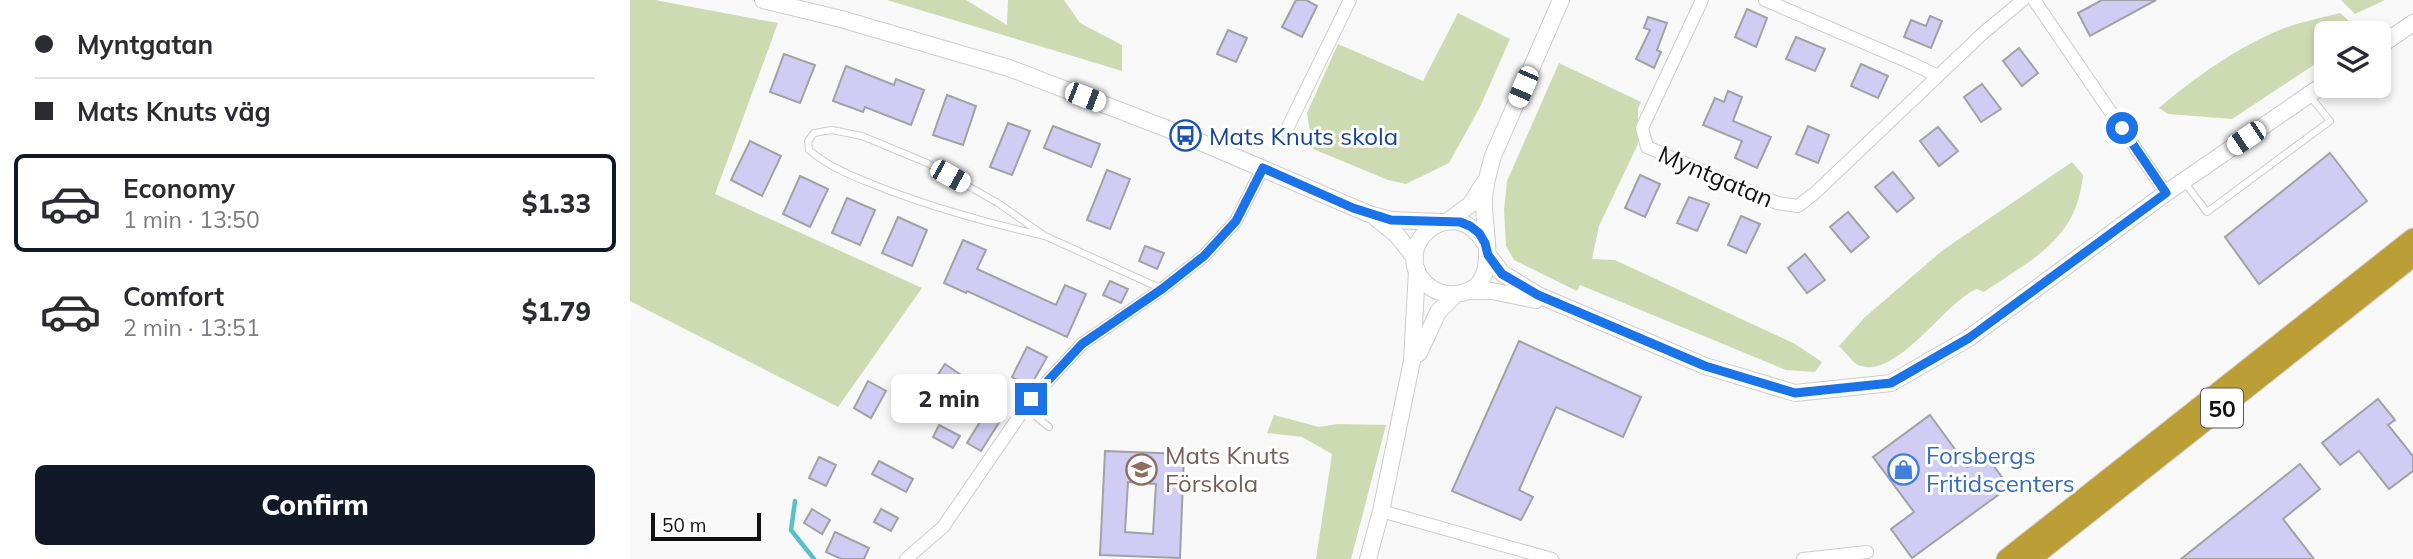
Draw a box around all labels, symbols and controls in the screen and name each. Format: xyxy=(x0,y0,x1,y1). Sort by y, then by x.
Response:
map controls xyxy=(2314,21,2391,98)
button: layers xyxy=(2314,21,2391,98)
text: Myntgatan xyxy=(77,28,213,61)
car xyxy=(1506,64,1541,110)
car xyxy=(1062,80,1109,114)
text: Mats Knuts väg xyxy=(77,95,271,128)
route start xyxy=(2106,112,2138,144)
car xyxy=(2223,118,2270,158)
bus stop icon: Mats Knuts skola xyxy=(1169,119,1203,153)
place label: Mats Knuts skola xyxy=(1209,121,1398,151)
street label: Myntgatan xyxy=(1654,138,1778,214)
car xyxy=(927,157,974,195)
icon: car xyxy=(39,172,102,235)
text: Economy xyxy=(123,172,235,205)
text: $1.33 xyxy=(522,187,591,220)
text: 1 min · 13:50 xyxy=(123,205,260,234)
icon: car xyxy=(39,280,102,343)
text: Comfort xyxy=(123,280,224,313)
text: $1.79 xyxy=(522,295,591,328)
text: 2 min · 13:51 xyxy=(123,313,260,342)
callout: 2 min xyxy=(891,374,1006,424)
route end xyxy=(1015,383,1047,415)
text: 2 min xyxy=(918,384,980,413)
road number: 50 xyxy=(2201,388,2243,428)
place label: Mats Knuts Förskola xyxy=(1165,440,1290,498)
place label: Forsbergs Fritidscenters xyxy=(1926,440,2075,498)
school or university icon: Mats Knuts Förskola xyxy=(1125,452,1159,486)
shop icon: Forsbergs Fritidscenters xyxy=(1886,452,1920,486)
button: Confirm xyxy=(35,465,595,545)
scale bar xyxy=(651,510,761,542)
text: 50 m xyxy=(662,513,706,537)

